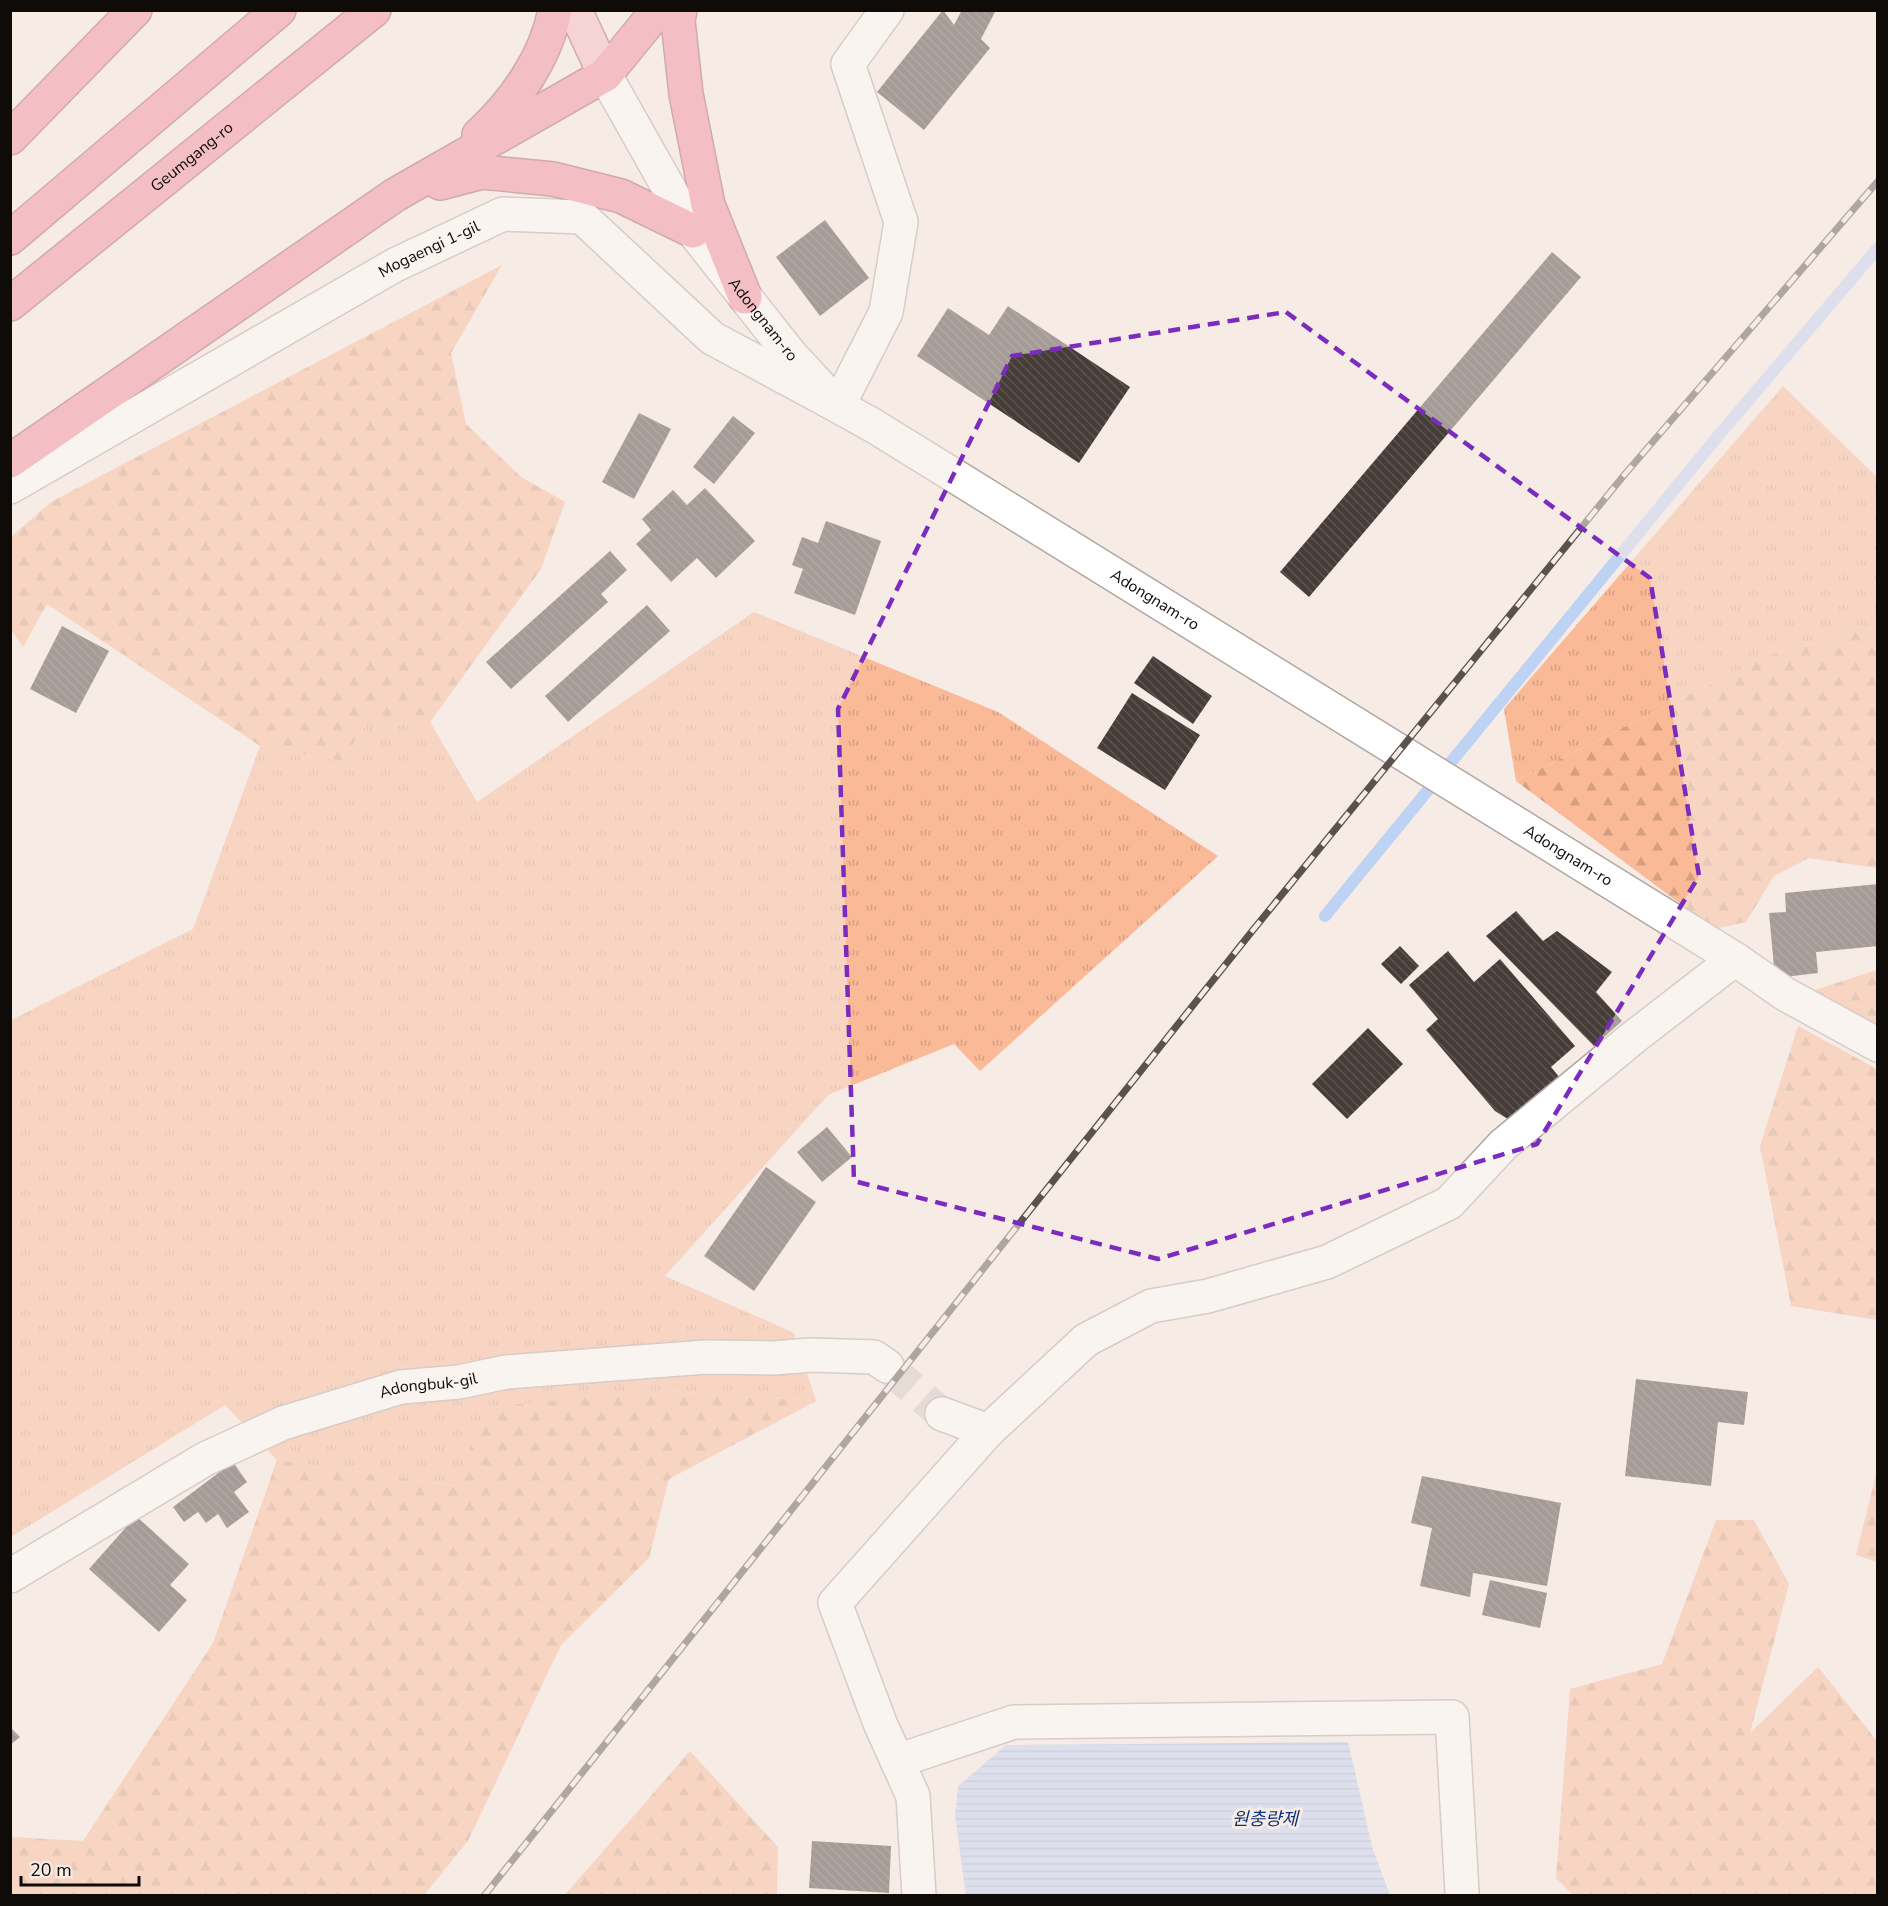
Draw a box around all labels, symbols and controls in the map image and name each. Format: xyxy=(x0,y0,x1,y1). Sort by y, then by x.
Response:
street label: Geumgang-ro xyxy=(146,117,238,197)
street label: Mogaengi 1-gil xyxy=(374,215,484,283)
street label: Adongnam-ro xyxy=(723,273,803,366)
street label: Adongnam-ro xyxy=(1106,564,1204,636)
street label: Adongnam-ro xyxy=(1519,820,1617,892)
street label: Adongbuk-gil xyxy=(377,1367,480,1404)
water label: 원충량제 xyxy=(1232,1807,1301,1831)
scale bar xyxy=(21,1849,140,1887)
text: 20 m xyxy=(30,1858,72,1882)

